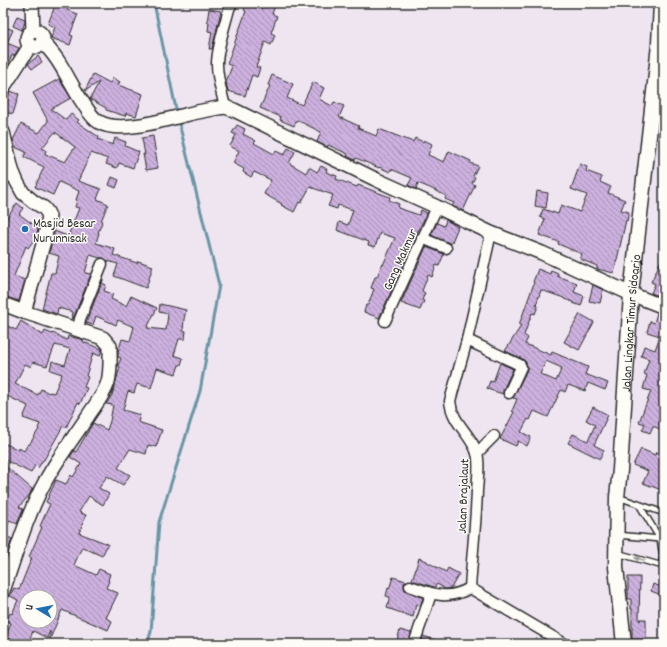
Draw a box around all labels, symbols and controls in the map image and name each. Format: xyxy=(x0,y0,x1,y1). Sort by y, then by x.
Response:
place label: Masjid Besar Nurunnisak xyxy=(33,215,95,249)
marker: Masjid Besar Nurunnisak xyxy=(20,224,30,234)
street label: Gang Makmur xyxy=(379,226,423,294)
street label: Jalan Lingkar Timur Sidoarjo xyxy=(618,253,647,392)
street label: Jalan Brajalaut xyxy=(454,458,475,534)
one-way arrow xyxy=(634,556,646,562)
north arrow xyxy=(18,589,58,629)
text: U xyxy=(22,604,38,612)

